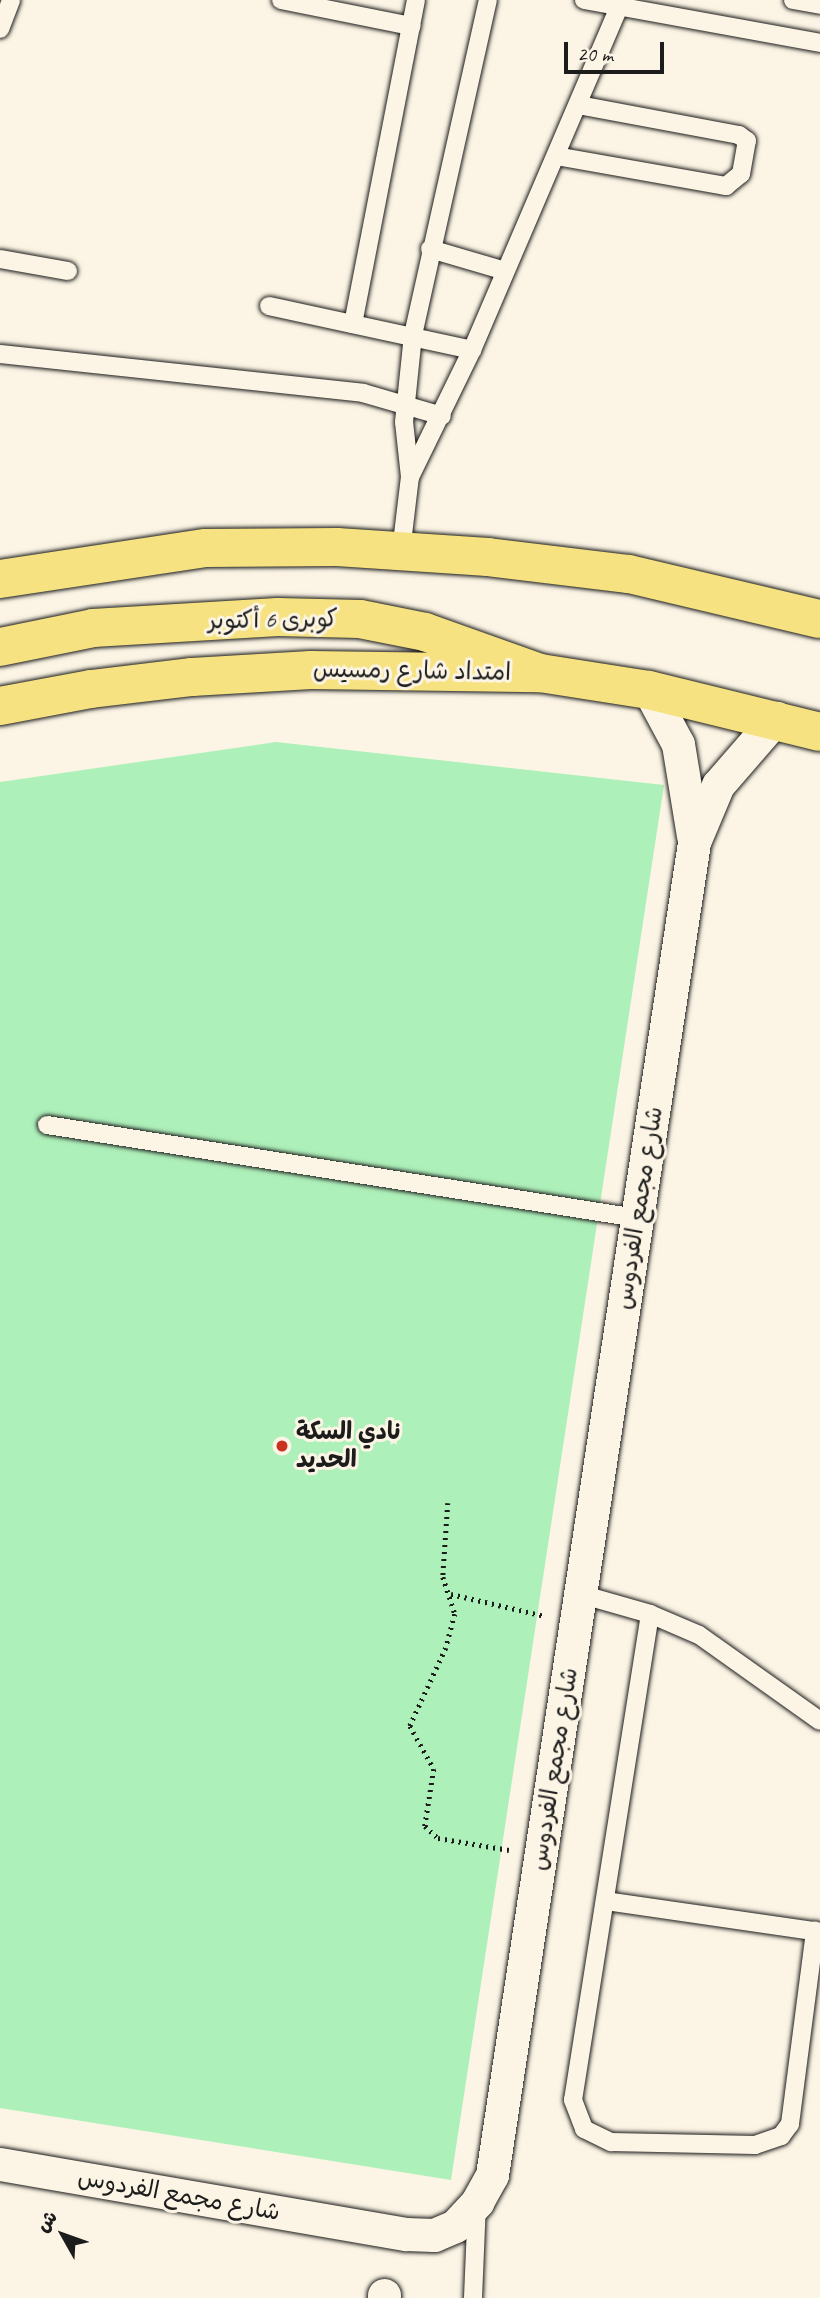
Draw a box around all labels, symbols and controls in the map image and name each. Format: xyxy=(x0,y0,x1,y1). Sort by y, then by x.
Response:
scale bar xyxy=(568,28,668,72)
text: 20 m xyxy=(577,41,613,67)
street label: كوبرى 6 أكتوبر xyxy=(208,604,338,636)
street label: امتداد شارع رمسيس xyxy=(313,655,511,687)
street label: شارع مجمع الفردوس xyxy=(609,1105,669,1311)
place label: نادي السكة الحديد xyxy=(296,1418,401,1474)
marker: نادي السكة الحديد xyxy=(274,1438,290,1454)
street label: شارع مجمع الفردوس xyxy=(524,1666,584,1872)
street label: شارع مجمع الفردوس xyxy=(76,2163,282,2227)
north arrow xyxy=(28,2200,98,2270)
text: ش xyxy=(31,2206,63,2237)

